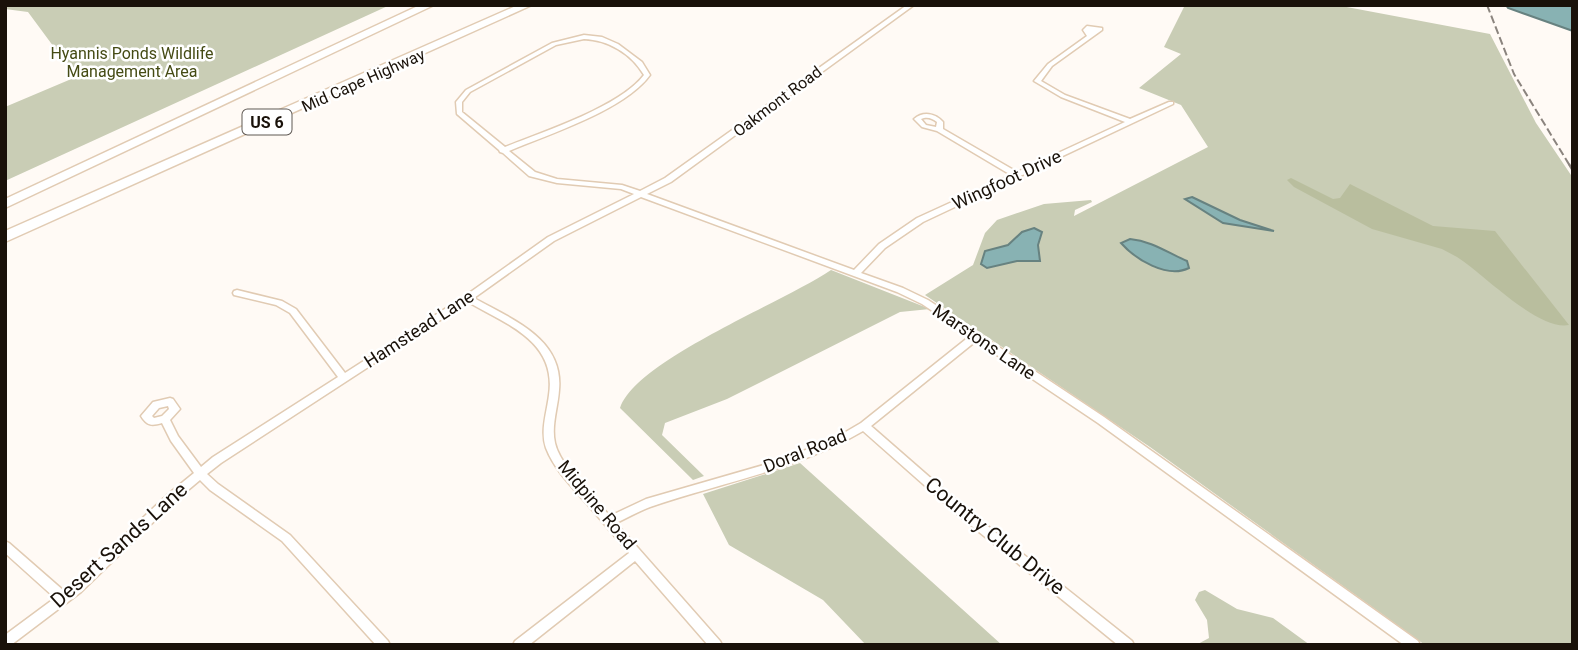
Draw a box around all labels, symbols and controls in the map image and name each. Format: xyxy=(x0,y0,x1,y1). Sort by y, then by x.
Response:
park label: Hyannis Ponds Wildlife Management Area xyxy=(50,44,214,81)
street label: Mid Cape Highway xyxy=(299,45,428,116)
street label: Oakmont Road xyxy=(729,62,825,141)
road number: US 6 xyxy=(243,110,292,134)
street label: Wingfoot Drive xyxy=(949,145,1065,214)
street label: Hamstead Lane xyxy=(360,285,478,372)
street label: Marstons Lane xyxy=(929,299,1040,384)
street label: Doral Road xyxy=(760,424,849,477)
street label: Midpine Road xyxy=(554,456,641,554)
street label: Country Club Drive xyxy=(920,472,1070,600)
street label: Desert Sands Lane xyxy=(46,477,192,613)

